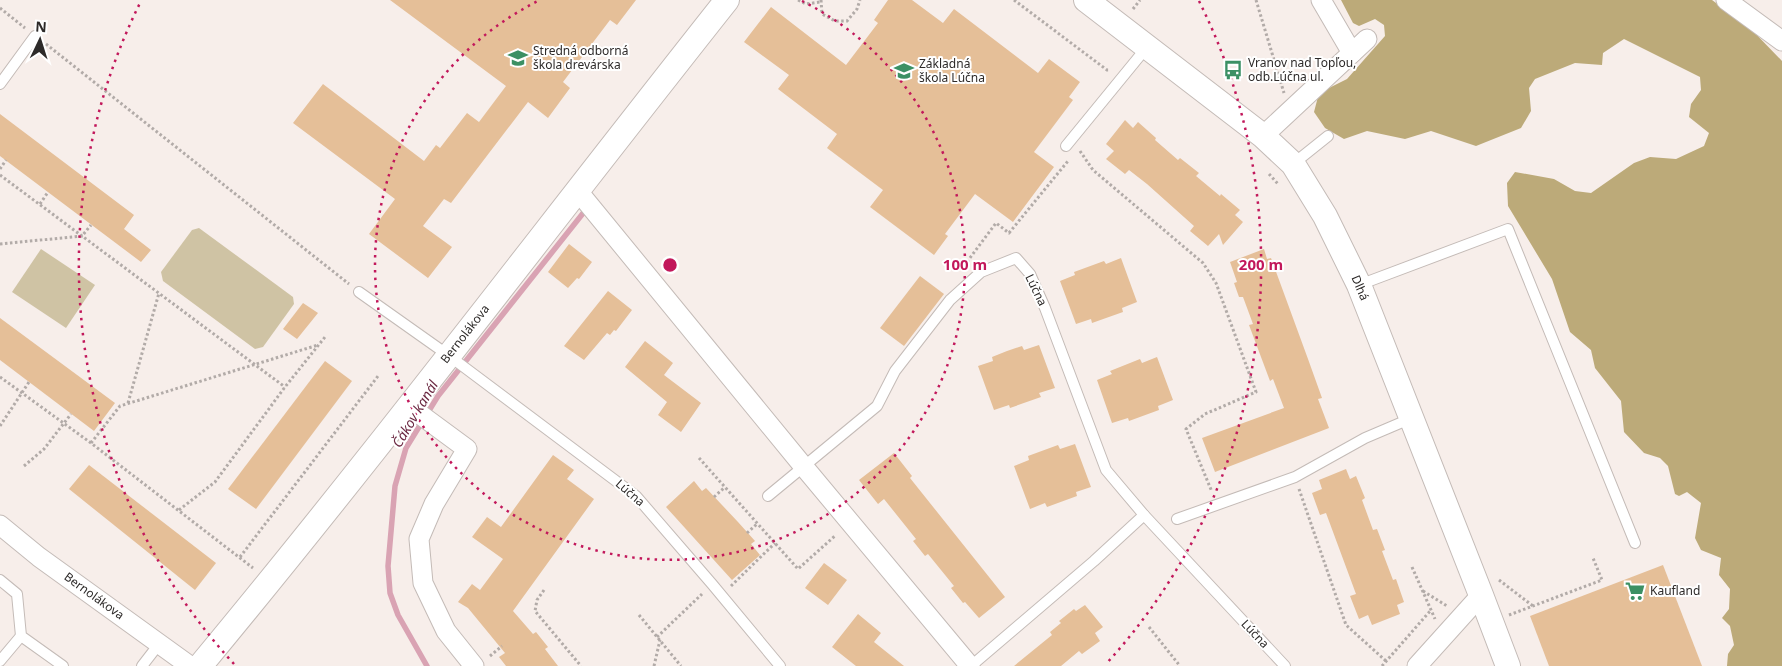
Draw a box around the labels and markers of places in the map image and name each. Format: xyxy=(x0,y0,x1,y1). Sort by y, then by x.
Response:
place label: Stredná odborná škola drevárska xyxy=(533,42,628,73)
school or university icon: Stredná odborná škola drevárska xyxy=(507,47,529,69)
place label: Vranov nad Topľou, odb.Lúčna ul. xyxy=(1248,54,1356,85)
place label: Základná škola Lúčna xyxy=(919,55,985,86)
bus stop icon: Vranov nad Topľou, odb.Lúčna ul. xyxy=(1222,59,1244,81)
school or university icon: Základná škola Lúčna xyxy=(893,60,915,82)
centre of rings xyxy=(661,256,679,274)
supermarket icon: Kaufland xyxy=(1624,580,1646,602)
place label: Kaufland xyxy=(1650,582,1700,599)

